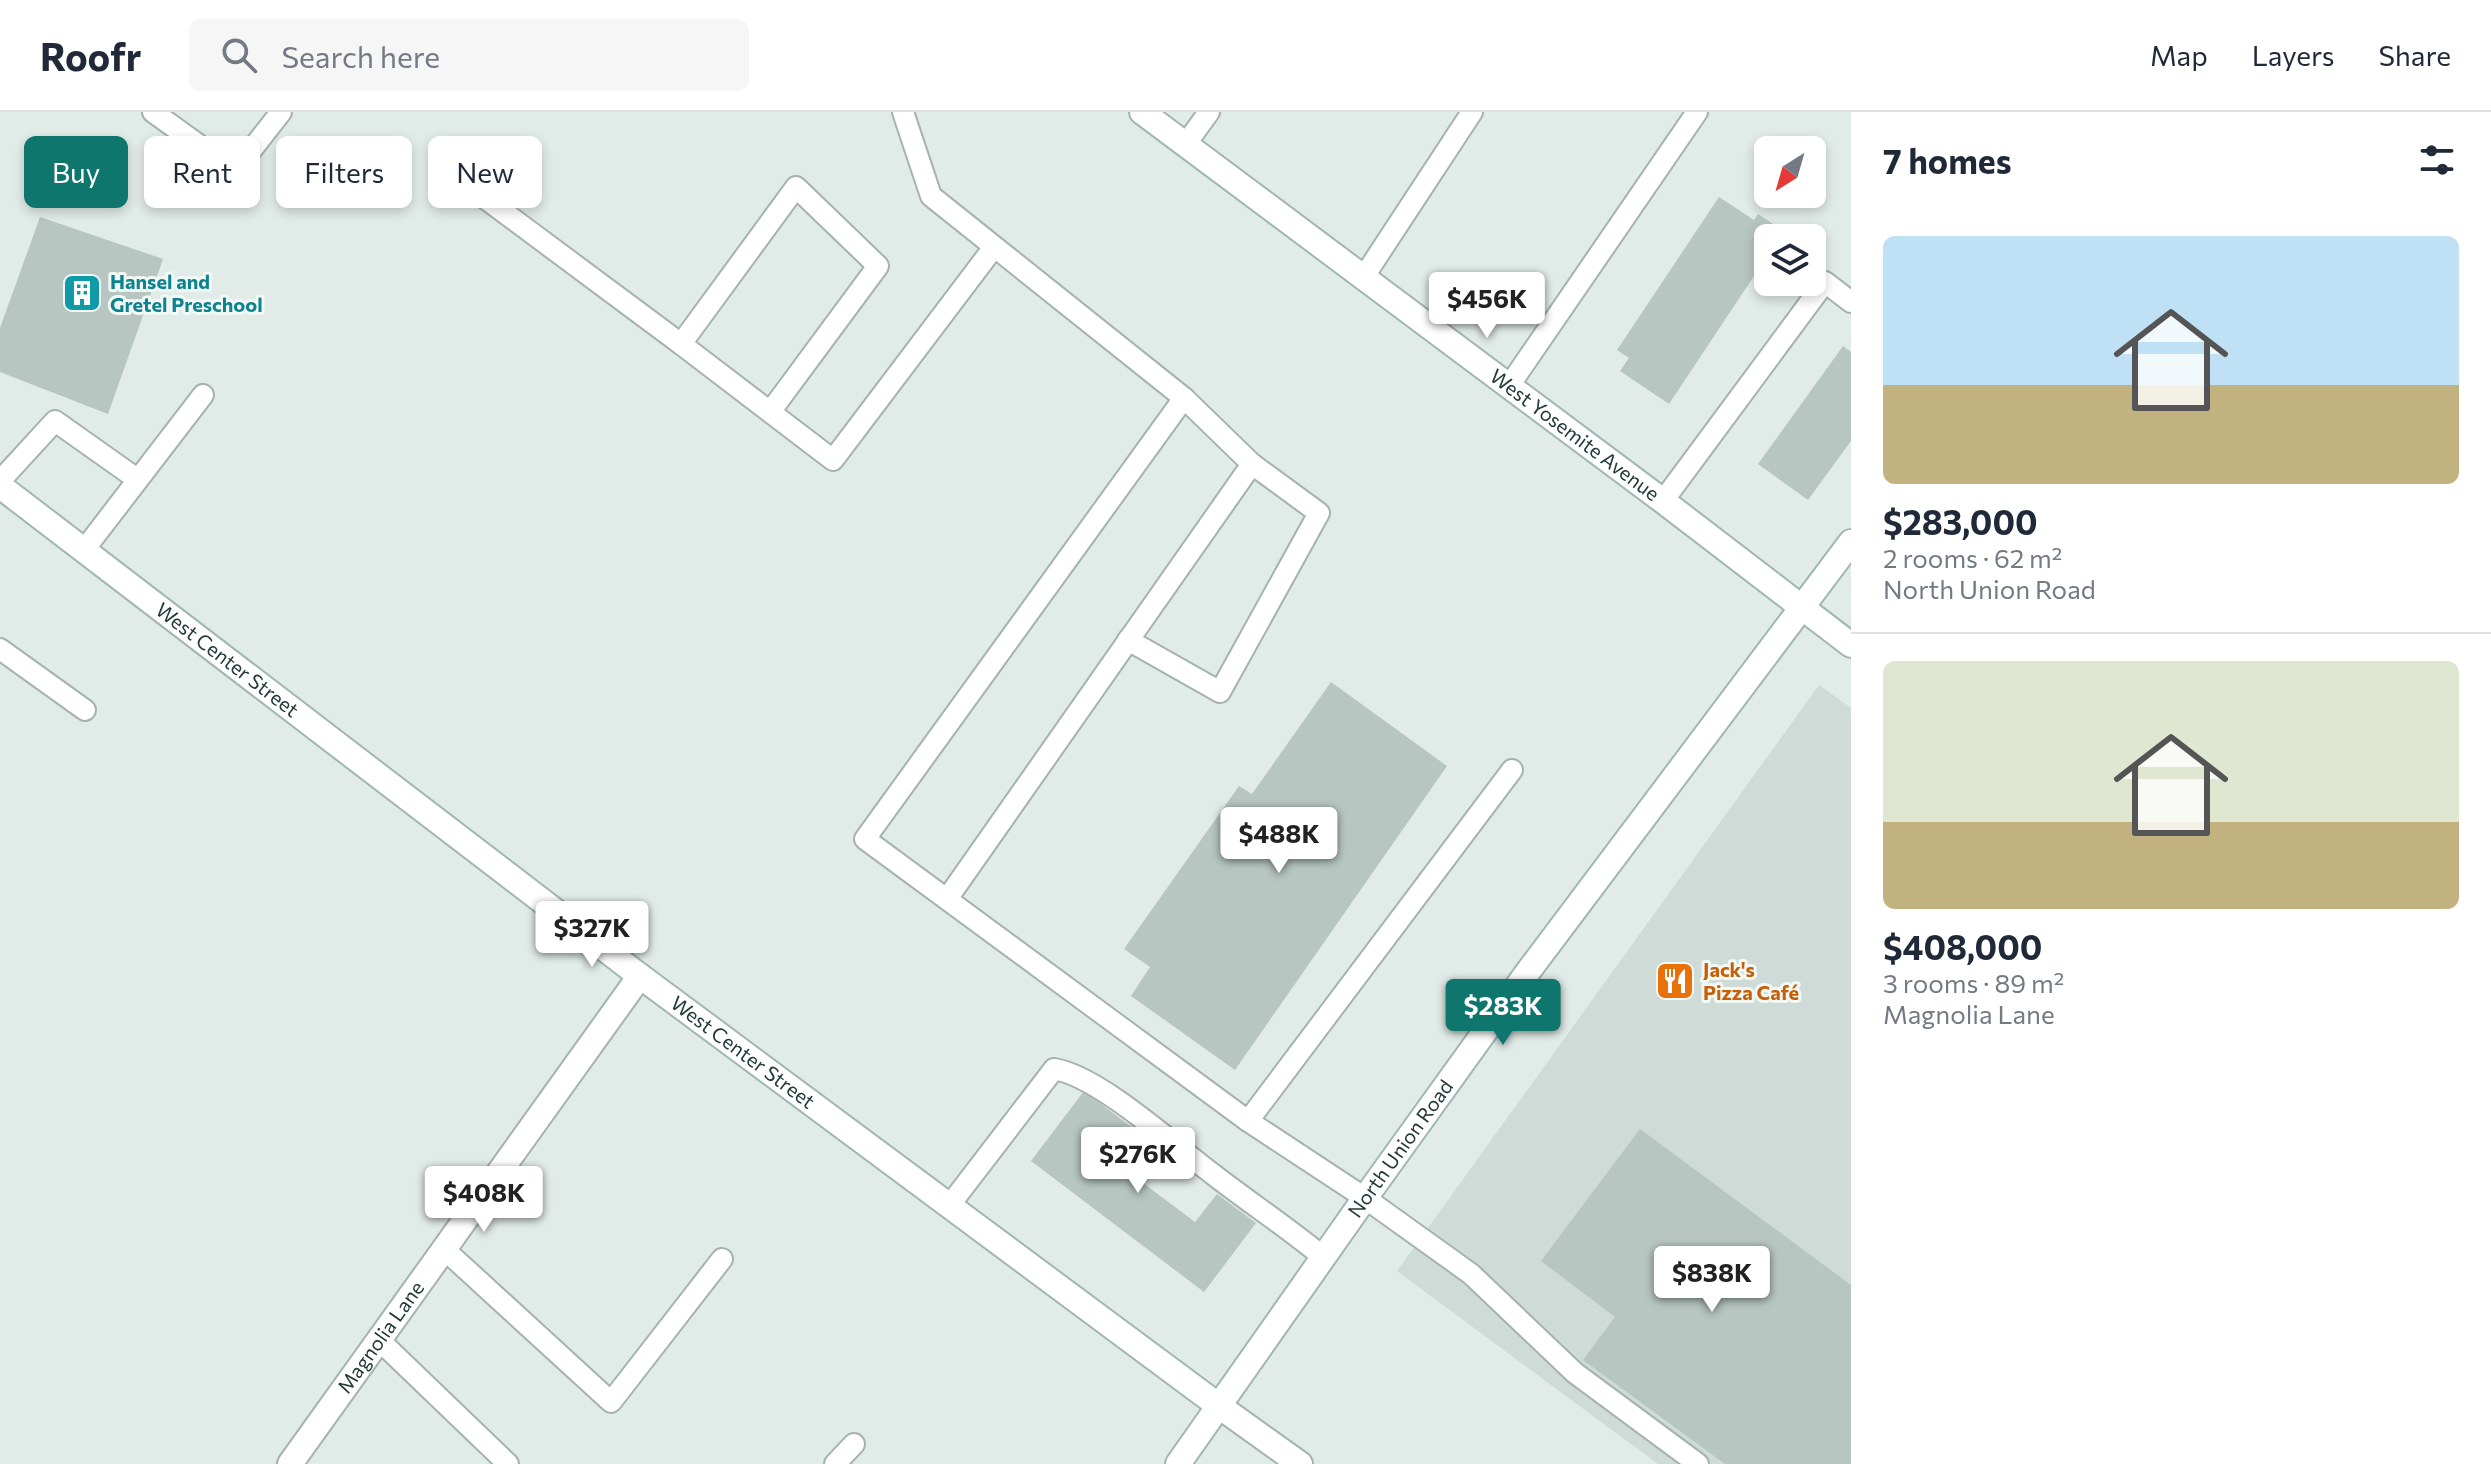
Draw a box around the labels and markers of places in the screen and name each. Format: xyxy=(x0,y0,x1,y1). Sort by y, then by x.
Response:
place label: Hansel and Gretel Preschool xyxy=(110,269,263,316)
building icon: Hansel and Gretel Preschool xyxy=(61,272,103,314)
pin: $456K xyxy=(1431,272,1543,340)
pin: $488K xyxy=(1223,807,1335,875)
pin: $327K xyxy=(536,901,648,969)
place label: Jack's Pizza Café xyxy=(1703,957,1799,1004)
restaurant icon: Jack's Pizza Café xyxy=(1654,960,1696,1002)
pin: $283K xyxy=(1447,979,1559,1047)
pin: $276K xyxy=(1082,1127,1194,1195)
pin: $408K xyxy=(428,1166,540,1234)
pin: $838K xyxy=(1656,1246,1768,1314)

